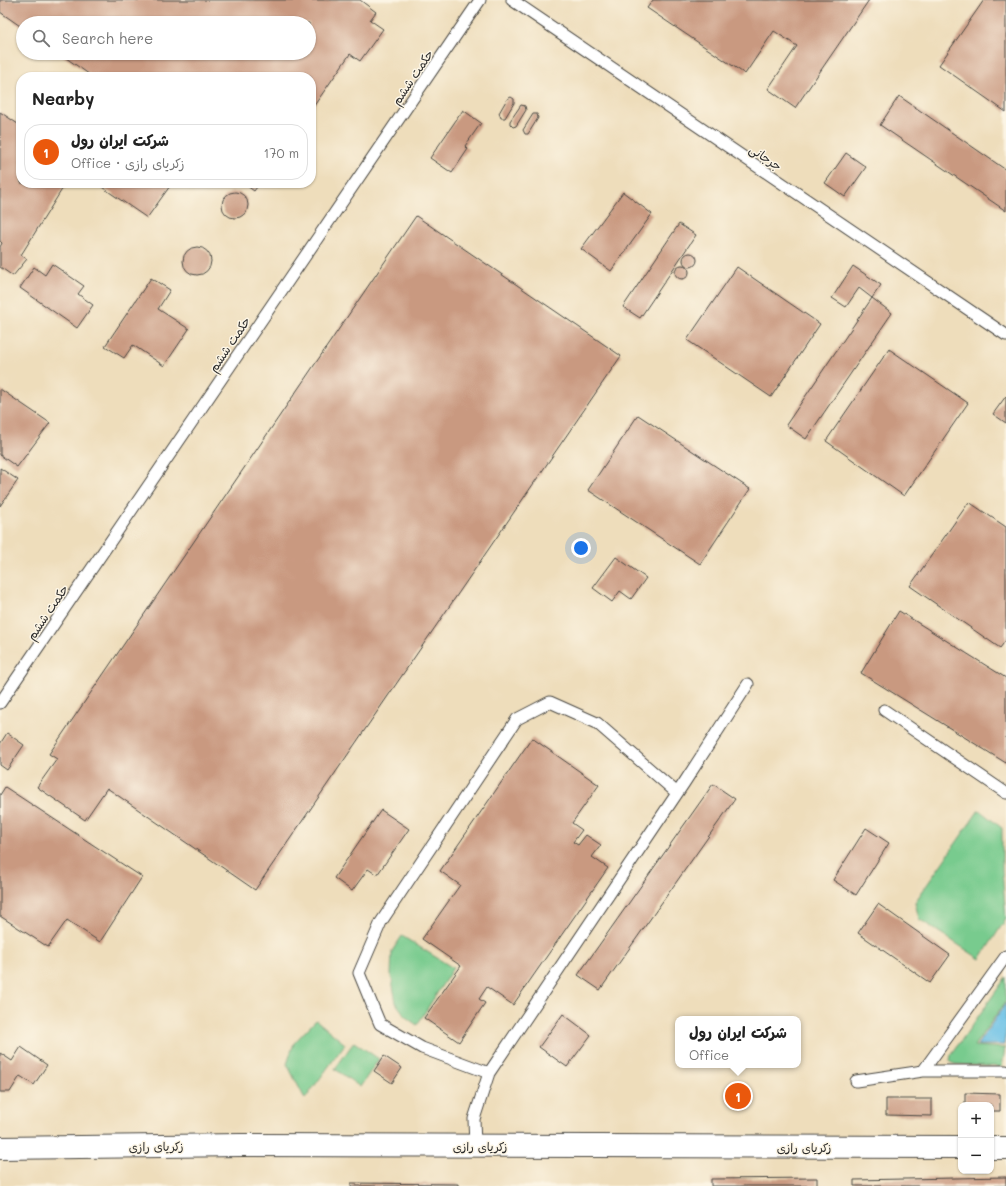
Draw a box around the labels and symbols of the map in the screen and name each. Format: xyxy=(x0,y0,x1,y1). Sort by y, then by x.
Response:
street label: حکمت ششم xyxy=(388,46,438,109)
street label: جرجانی xyxy=(746,140,785,174)
street label: حکمت ششم xyxy=(205,313,255,376)
your location xyxy=(571,538,591,558)
street label: حکمت ششم xyxy=(23,581,73,644)
pin: 1 xyxy=(725,1081,751,1111)
street label: زکریای رازی xyxy=(128,1138,184,1154)
street label: زکریای رازی xyxy=(453,1138,507,1154)
street label: زکریای رازی xyxy=(777,1139,831,1155)

